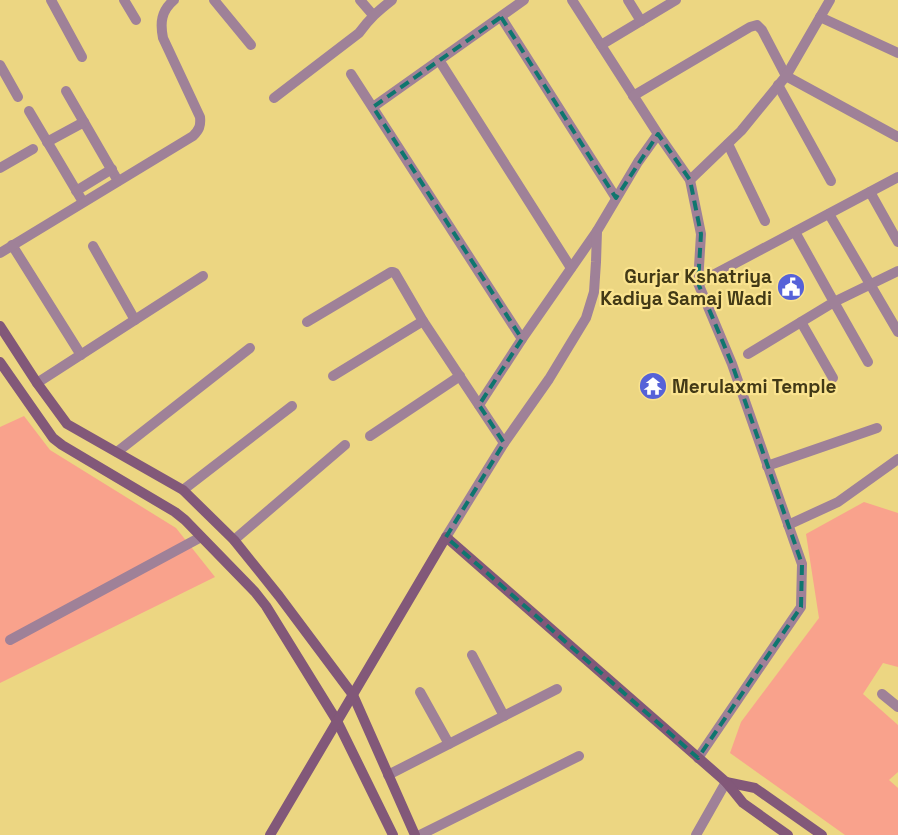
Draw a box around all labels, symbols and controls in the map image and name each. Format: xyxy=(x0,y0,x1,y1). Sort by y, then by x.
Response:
place label: Gurjar Kshatriya Kadiya Samaj Wadi xyxy=(600,264,772,311)
public building icon: Gurjar Kshatriya Kadiya Samaj Wadi xyxy=(776,272,806,302)
temple icon: Merulaxmi Temple xyxy=(638,371,668,401)
place label: Merulaxmi Temple xyxy=(672,374,837,399)

